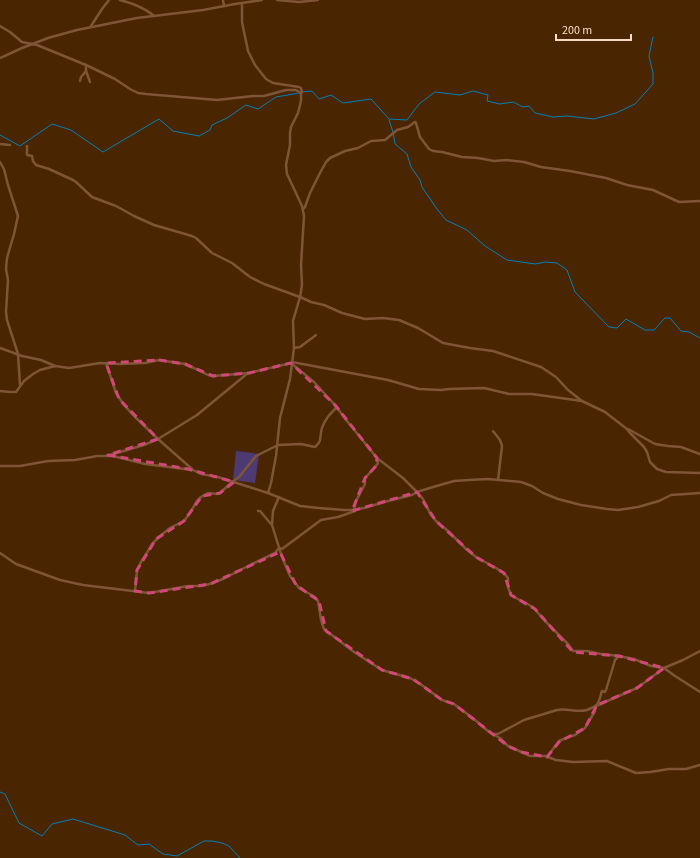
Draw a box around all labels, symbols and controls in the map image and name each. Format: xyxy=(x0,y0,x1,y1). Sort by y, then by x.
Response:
scale bar xyxy=(556,16,631,42)
text: 200 m xyxy=(562,22,592,39)

